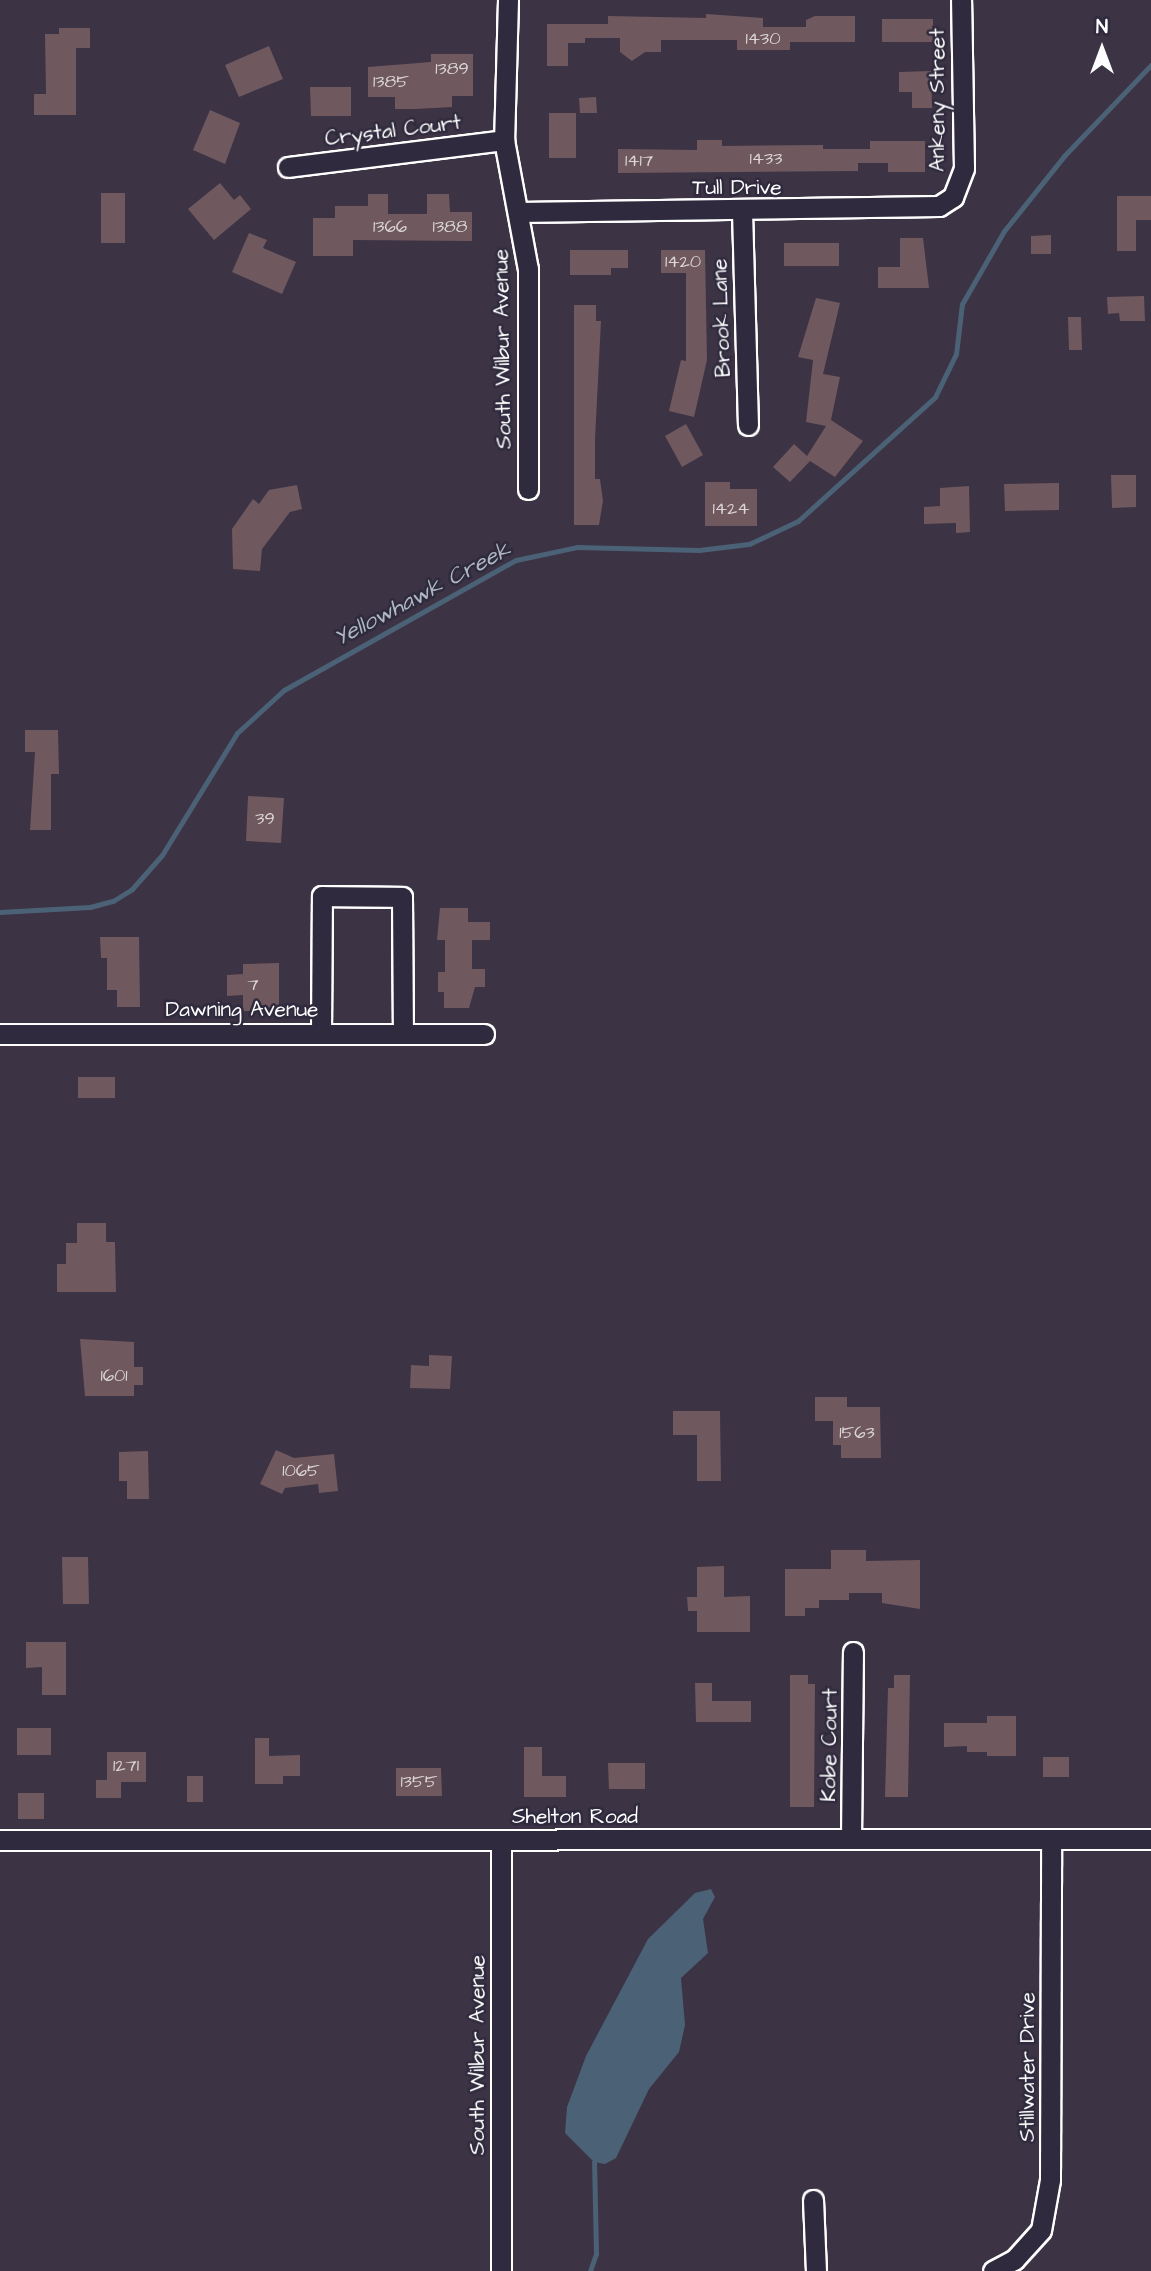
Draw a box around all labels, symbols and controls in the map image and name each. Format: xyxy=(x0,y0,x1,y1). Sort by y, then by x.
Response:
north arrow xyxy=(1067,14,1137,84)
text: N xyxy=(1096,14,1108,41)
house number: 1430 xyxy=(745,28,781,50)
street label: Ankeny Street xyxy=(925,28,951,172)
house number: 1389 xyxy=(435,58,469,80)
house number: 1385 xyxy=(373,71,409,93)
street label: Crystal Court xyxy=(324,110,462,152)
house number: 1433 xyxy=(750,148,782,170)
house number: 1417 xyxy=(625,150,653,172)
street label: Tull Drive xyxy=(692,175,782,201)
house number: 1366 xyxy=(373,216,407,238)
house number: 1388 xyxy=(433,216,467,238)
street label: South Wilbur Avenue xyxy=(489,249,517,449)
house number: 1420 xyxy=(665,251,701,273)
street label: Brook Lane xyxy=(707,258,737,378)
house number: 1424 xyxy=(712,498,750,520)
water label: Yellowhawk Creek xyxy=(329,536,515,652)
house number: 39 xyxy=(255,808,275,830)
house number: 7 xyxy=(247,974,259,996)
street label: Dawning Avenue xyxy=(166,997,318,1023)
house number: 1601 xyxy=(100,1365,128,1387)
house number: 1563 xyxy=(839,1422,875,1444)
house number: 1065 xyxy=(282,1460,320,1482)
street label: Kobe Court xyxy=(816,1688,844,1802)
house number: 1271 xyxy=(113,1755,139,1777)
house number: 1355 xyxy=(401,1771,437,1793)
street label: Shelton Road xyxy=(512,1804,638,1830)
street label: South Wilbur Avenue xyxy=(465,1955,491,2155)
street label: Stillwater Drive xyxy=(1015,1992,1041,2142)

